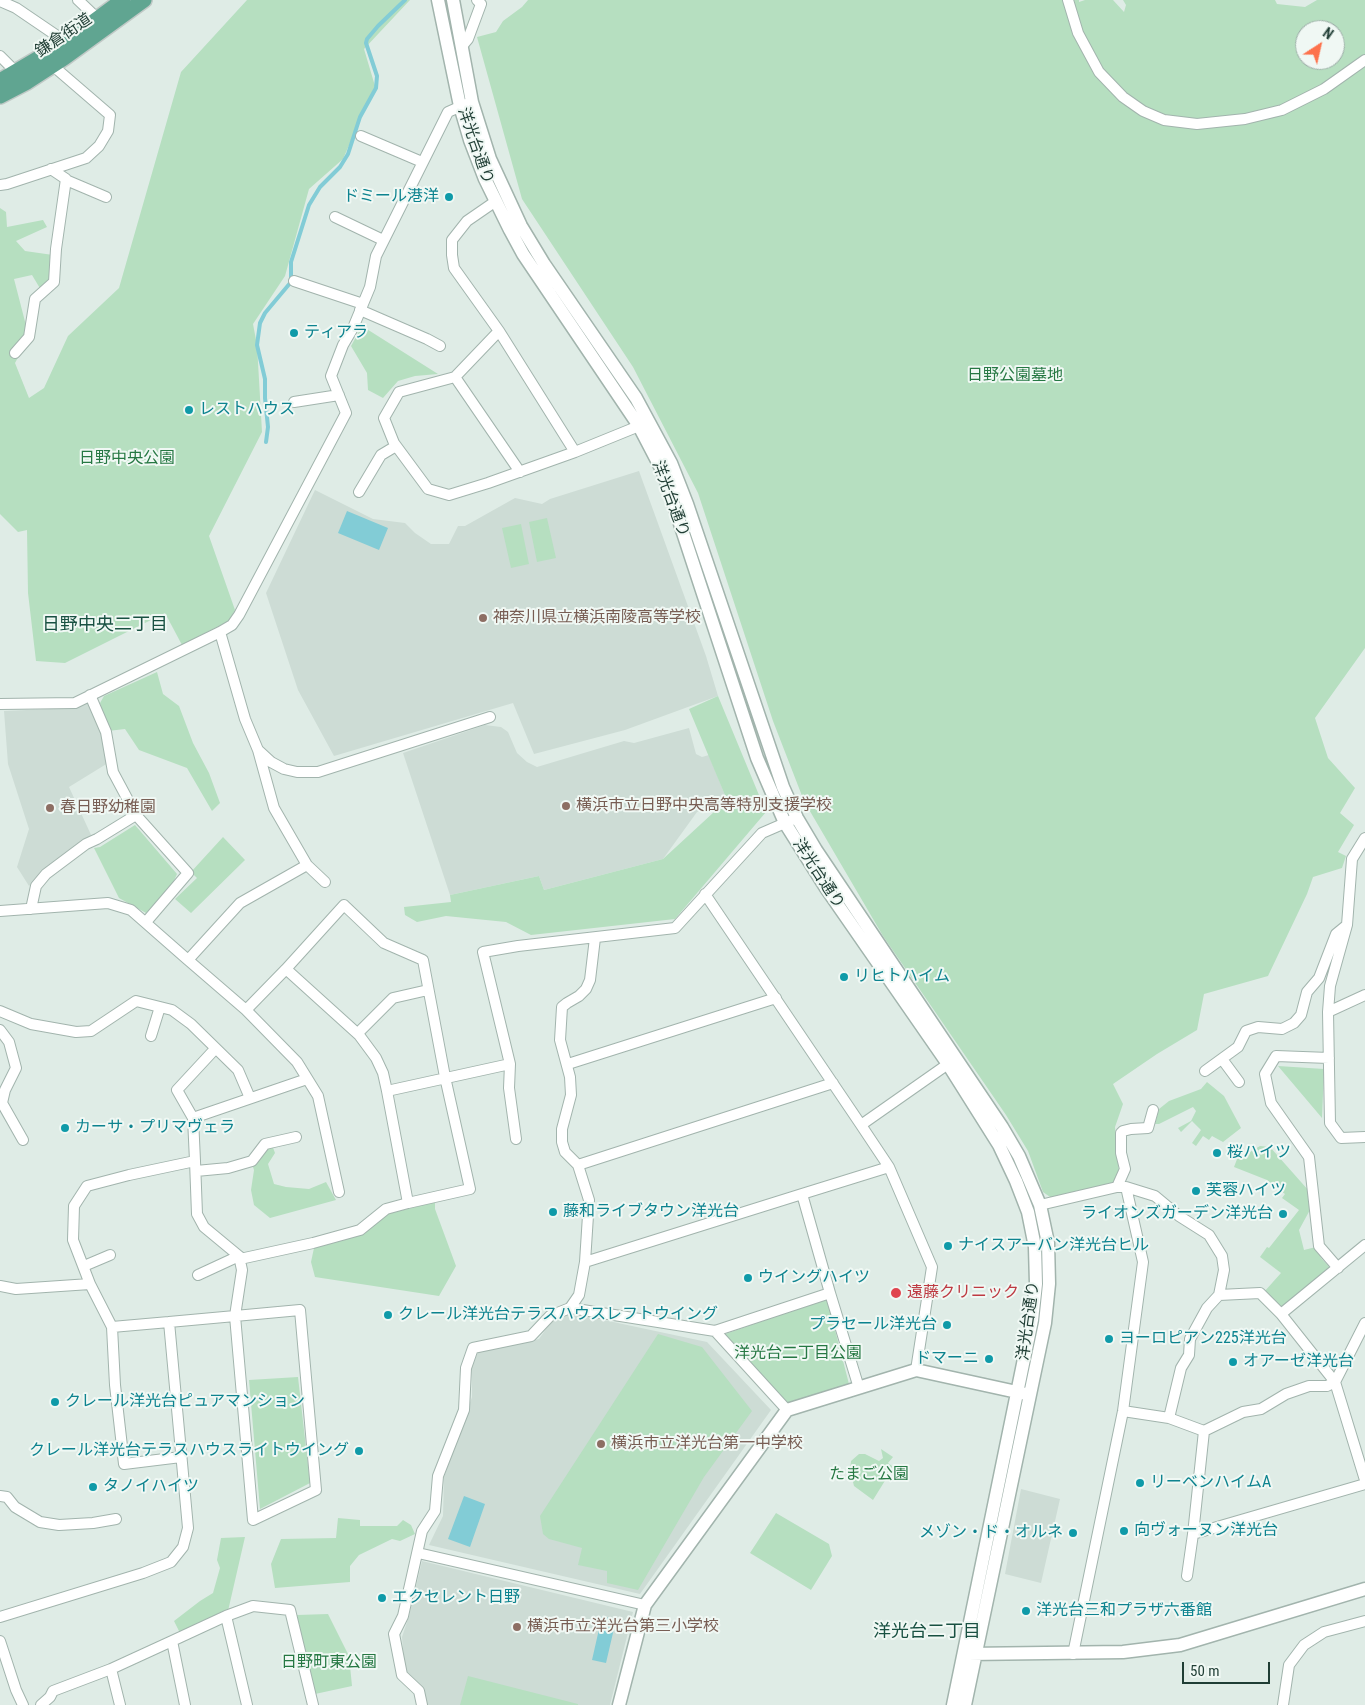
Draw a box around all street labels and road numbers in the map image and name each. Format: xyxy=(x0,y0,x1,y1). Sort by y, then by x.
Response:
street label: 鎌倉街道 xyxy=(32,10,96,62)
street label: 洋光台通り xyxy=(453,105,497,187)
street label: 洋光台通り xyxy=(647,458,693,540)
street label: 洋光台通り xyxy=(788,835,848,913)
street label: 洋光台通り xyxy=(1014,1280,1044,1362)

